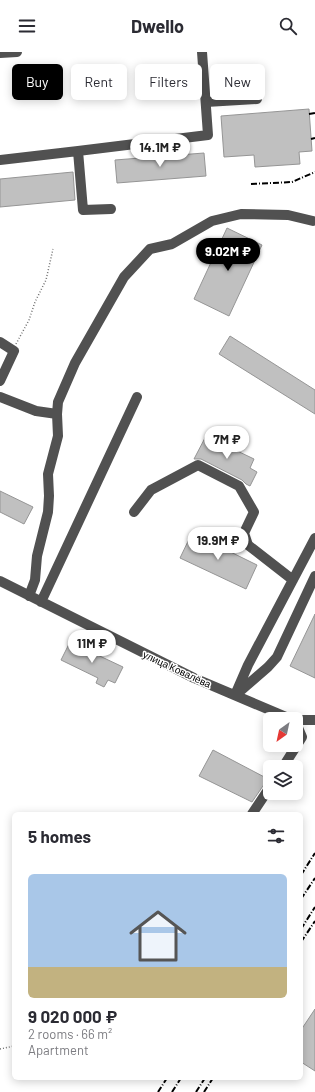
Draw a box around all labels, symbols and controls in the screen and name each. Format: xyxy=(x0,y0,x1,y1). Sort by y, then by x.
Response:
icon: menu xyxy=(16,15,38,37)
text: Dwello xyxy=(131,15,184,37)
icon: search xyxy=(277,15,299,37)
chip: Buy xyxy=(12,64,63,100)
chip: Rent xyxy=(71,64,127,100)
chip: Filters xyxy=(135,64,202,100)
chip: New xyxy=(210,64,265,100)
pin: 14.1M ₽ xyxy=(123,134,197,168)
text: 14.1M ₽ xyxy=(139,139,181,155)
pin: 9.02M ₽ xyxy=(191,238,265,272)
text: 9.02M ₽ xyxy=(205,243,251,259)
pin: 7M ₽ xyxy=(203,426,251,460)
text: 7M ₽ xyxy=(213,431,241,447)
pin: 19.9M ₽ xyxy=(181,527,255,561)
text: 19.9M ₽ xyxy=(197,532,239,548)
pin: 11M ₽ xyxy=(64,630,120,664)
text: 11M ₽ xyxy=(77,635,107,651)
street label: улица Ковалёва xyxy=(141,648,213,690)
north arrow xyxy=(263,712,303,752)
map controls xyxy=(263,712,303,800)
button: layers xyxy=(263,760,303,800)
icon: filters xyxy=(265,825,287,847)
text: 5 homes xyxy=(28,826,91,846)
icon: home xyxy=(122,900,194,972)
text: 9 020 000 ₽ xyxy=(28,1006,117,1026)
text: 2 rooms · 66 m² xyxy=(28,1026,112,1042)
text: Apartment xyxy=(28,1042,89,1058)

